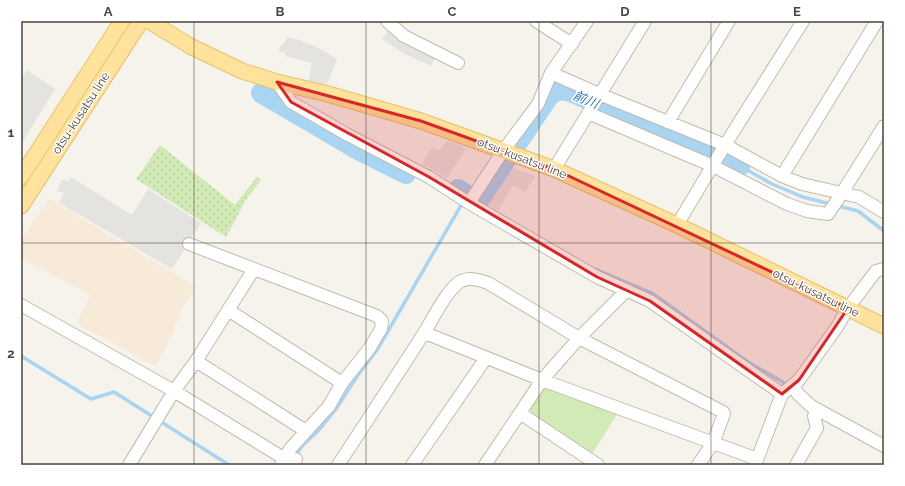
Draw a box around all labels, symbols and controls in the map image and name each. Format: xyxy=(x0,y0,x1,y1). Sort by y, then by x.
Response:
text: A xyxy=(104,4,113,19)
text: B xyxy=(276,4,285,19)
text: C xyxy=(448,4,457,19)
text: D xyxy=(620,4,630,19)
text: E xyxy=(793,4,801,19)
street label: otsu-kusatsu line xyxy=(49,69,113,157)
water label: 前川 xyxy=(571,88,603,112)
text: 1 xyxy=(8,125,15,140)
street label: otsu-kusatsu line xyxy=(475,134,569,182)
street label: otsu-kusatsu line xyxy=(770,266,862,320)
text: 2 xyxy=(7,346,15,361)

